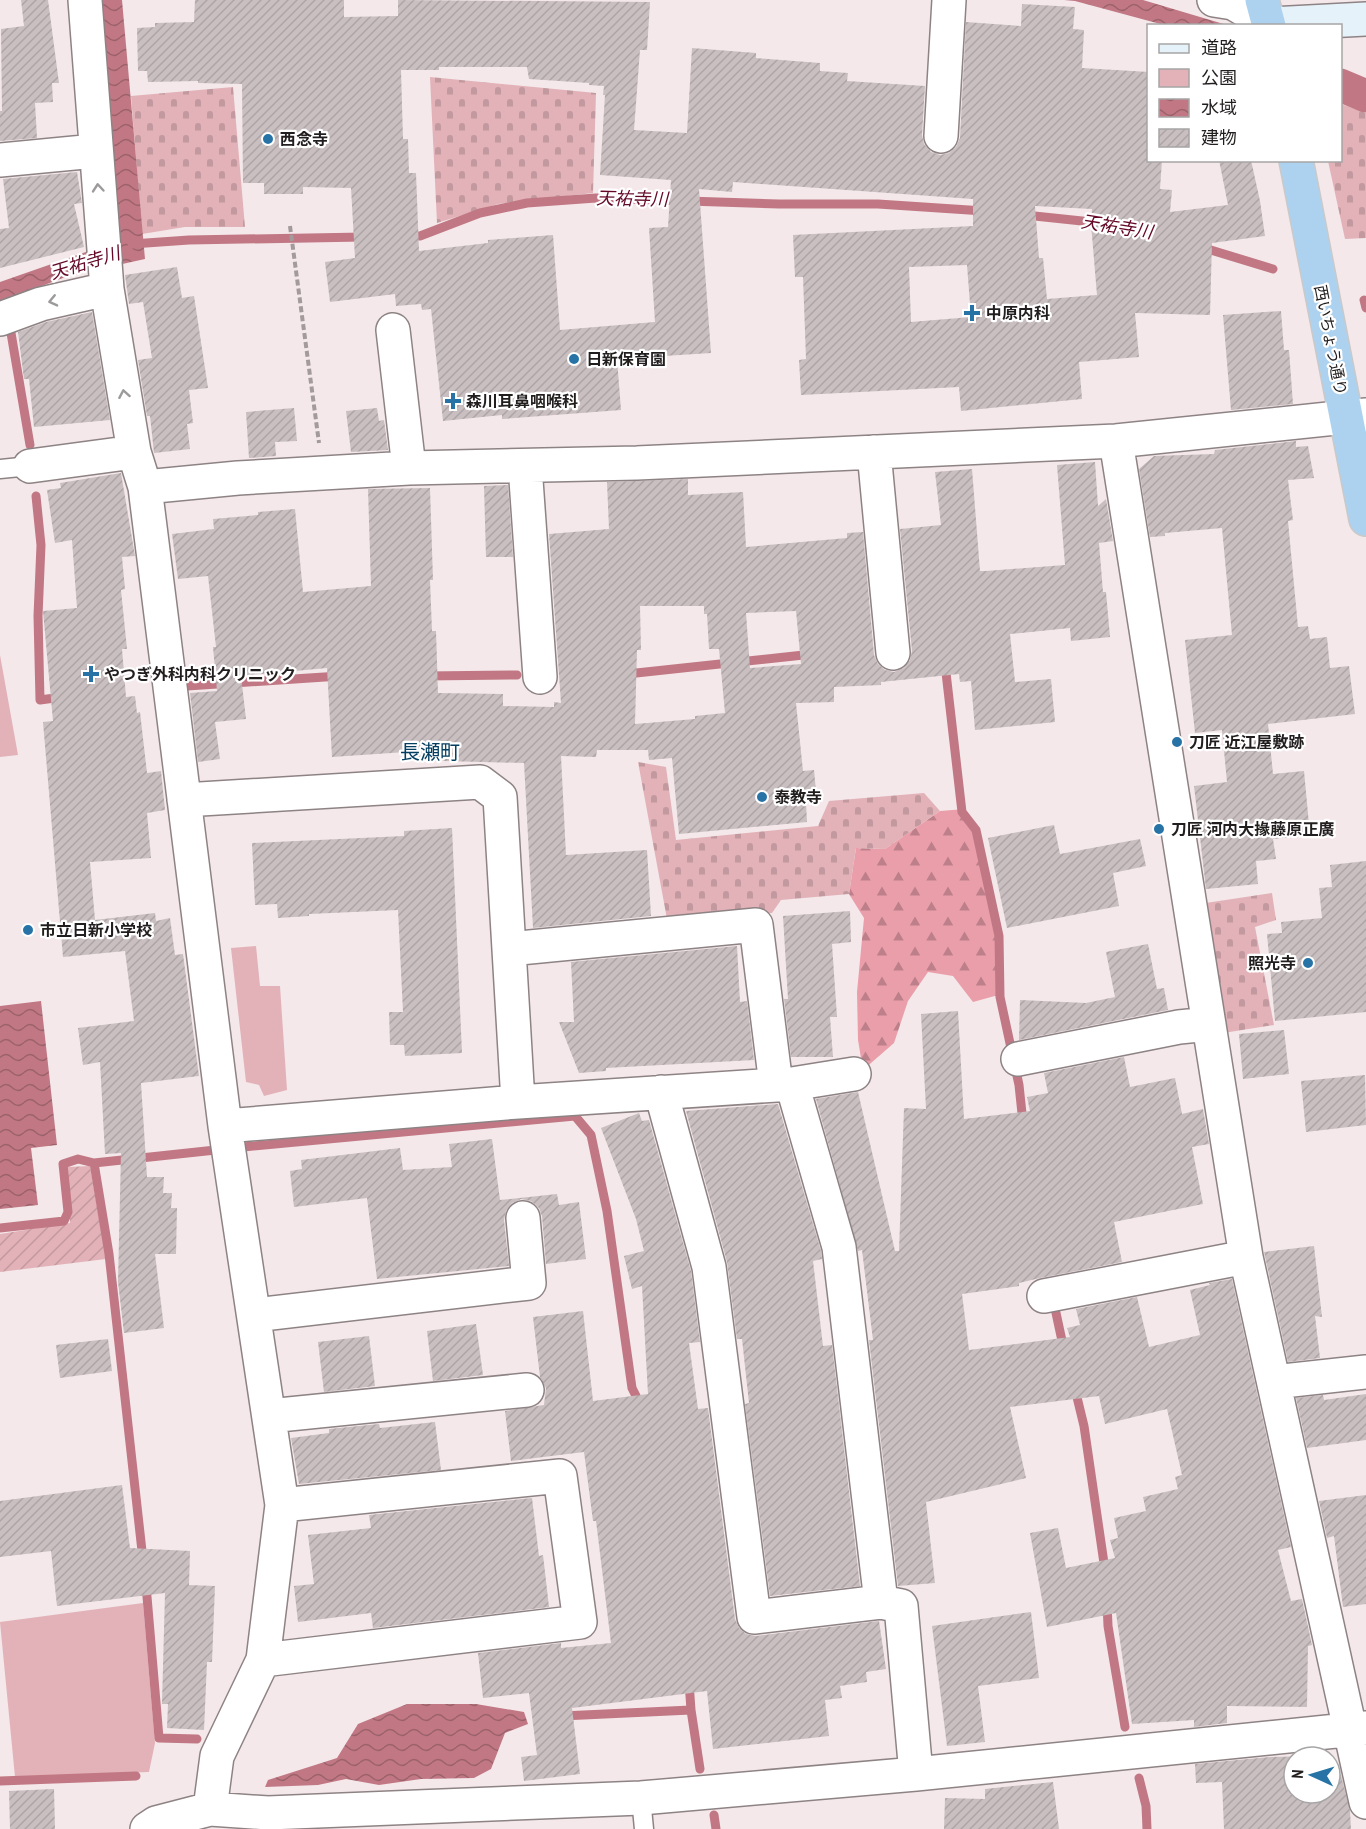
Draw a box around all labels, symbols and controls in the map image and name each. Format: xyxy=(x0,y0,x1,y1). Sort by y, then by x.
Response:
legend xyxy=(1147,24,1342,162)
text: 道路 xyxy=(1201,36,1237,59)
text: 公園 xyxy=(1201,66,1237,89)
text: 水域 xyxy=(1201,96,1237,119)
text: 建物 xyxy=(1201,126,1237,149)
place label: 西念寺 xyxy=(280,129,328,149)
marker: 西念寺 xyxy=(261,132,275,146)
one-way arrow xyxy=(92,183,105,193)
water label: 天祐寺川 xyxy=(596,186,670,211)
water label: 天祐寺川 xyxy=(1080,210,1156,244)
water label: 天祐寺川 xyxy=(47,240,125,284)
street label: 西いちょう通り xyxy=(1310,283,1352,397)
one-way arrow xyxy=(48,294,58,307)
place label: 中原内科 xyxy=(986,303,1050,323)
marker: 中原内科 xyxy=(963,304,981,322)
place label: 日新保育園 xyxy=(586,349,666,369)
marker: 日新保育園 xyxy=(567,352,581,366)
one-way arrow xyxy=(119,390,131,399)
place label: 森川耳鼻咽喉科 xyxy=(466,391,578,411)
marker: 森川耳鼻咽喉科 xyxy=(444,392,462,410)
place label: やつぎ外科内科クリニック xyxy=(104,664,296,684)
marker: やつぎ外科内科クリニック xyxy=(82,665,100,683)
place label: 刀匠 近江屋敷跡 xyxy=(1189,732,1304,752)
marker: 刀匠 近江屋敷跡 xyxy=(1170,735,1184,749)
district label: 長瀬町 xyxy=(400,739,460,765)
place label: 泰教寺 xyxy=(774,787,822,807)
marker: 泰教寺 xyxy=(755,790,769,804)
place label: 刀匠 河内大掾藤原正廣 xyxy=(1171,819,1334,839)
marker: 刀匠 河内大掾藤原正廣 xyxy=(1152,822,1166,836)
place label: 市立日新小学校 xyxy=(40,920,152,940)
marker: 市立日新小学校 xyxy=(21,923,35,937)
place label: 照光寺 xyxy=(1248,953,1296,973)
marker: 照光寺 xyxy=(1301,956,1315,970)
north arrow xyxy=(1282,1745,1342,1805)
text: N xyxy=(1287,1769,1307,1779)

